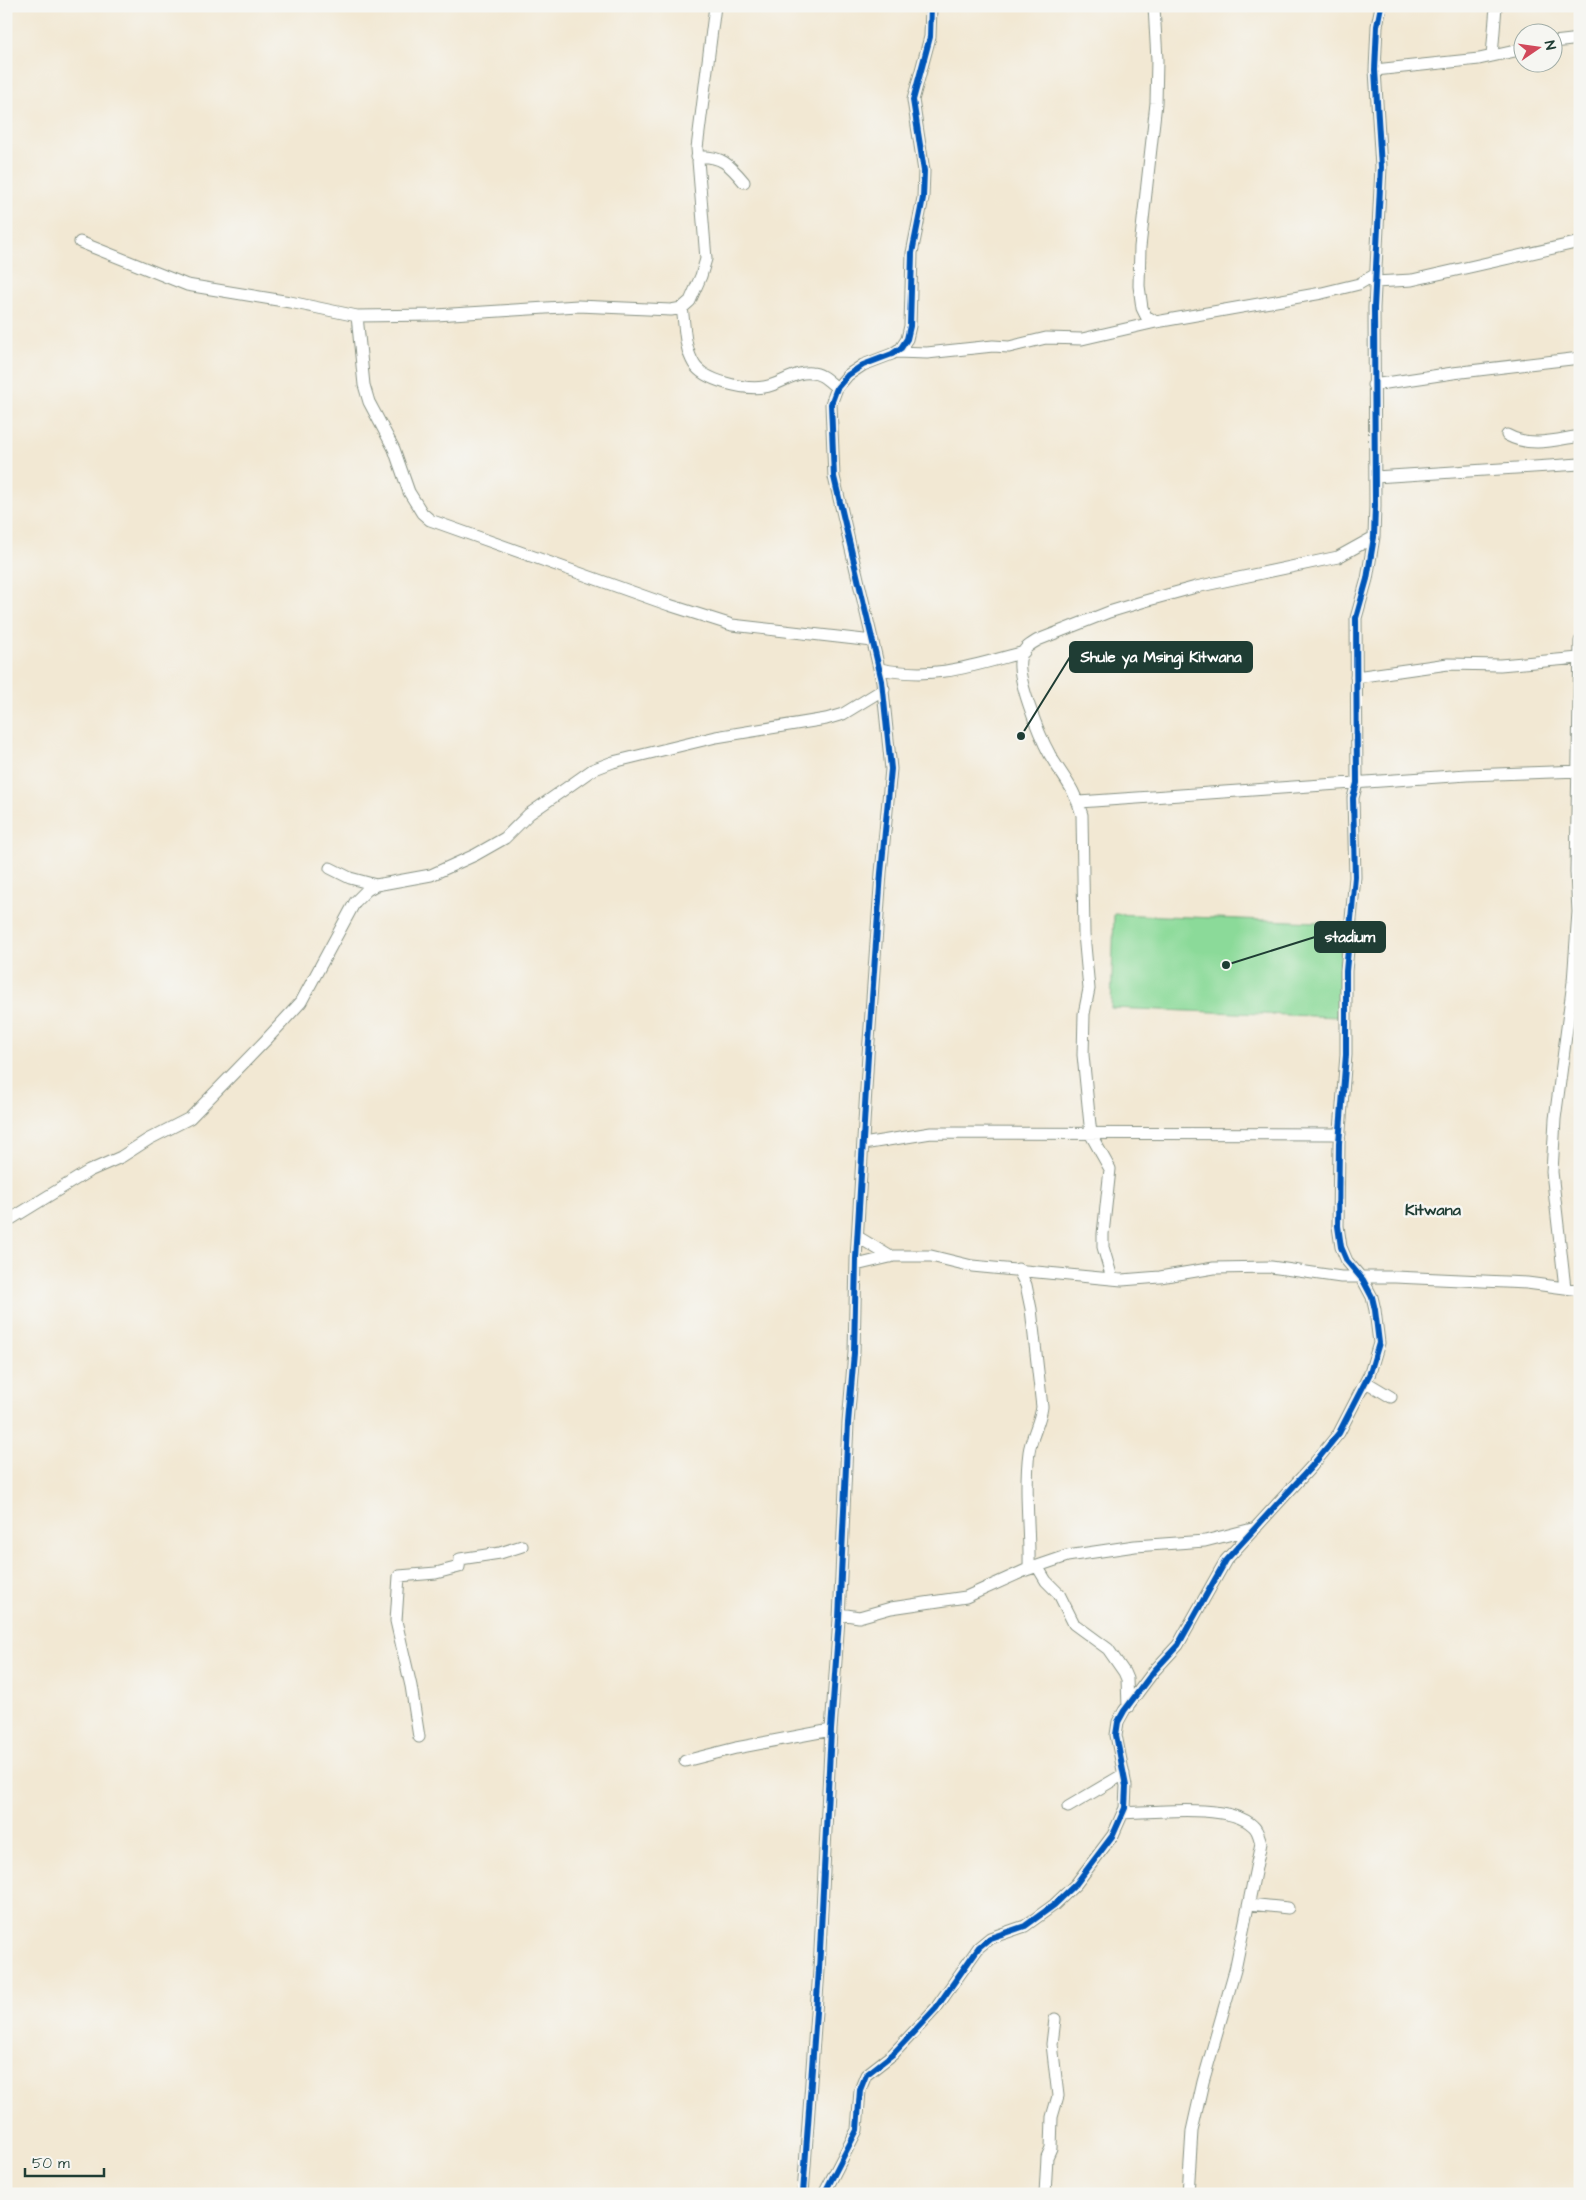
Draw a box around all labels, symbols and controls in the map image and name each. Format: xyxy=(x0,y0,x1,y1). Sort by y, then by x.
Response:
north arrow xyxy=(1514,22,1564,72)
text: N xyxy=(1539,39,1560,52)
callout: Shule ya Msingi Kitwana xyxy=(1070,642,1252,672)
text: Shule ya Msingi Kitwana xyxy=(1079,647,1242,670)
callout: stadium xyxy=(1315,922,1385,952)
text: stadium xyxy=(1325,927,1376,948)
district label: Kitwana xyxy=(1405,1199,1462,1221)
scale bar xyxy=(25,2145,104,2177)
text: 50 m xyxy=(32,2153,70,2174)

